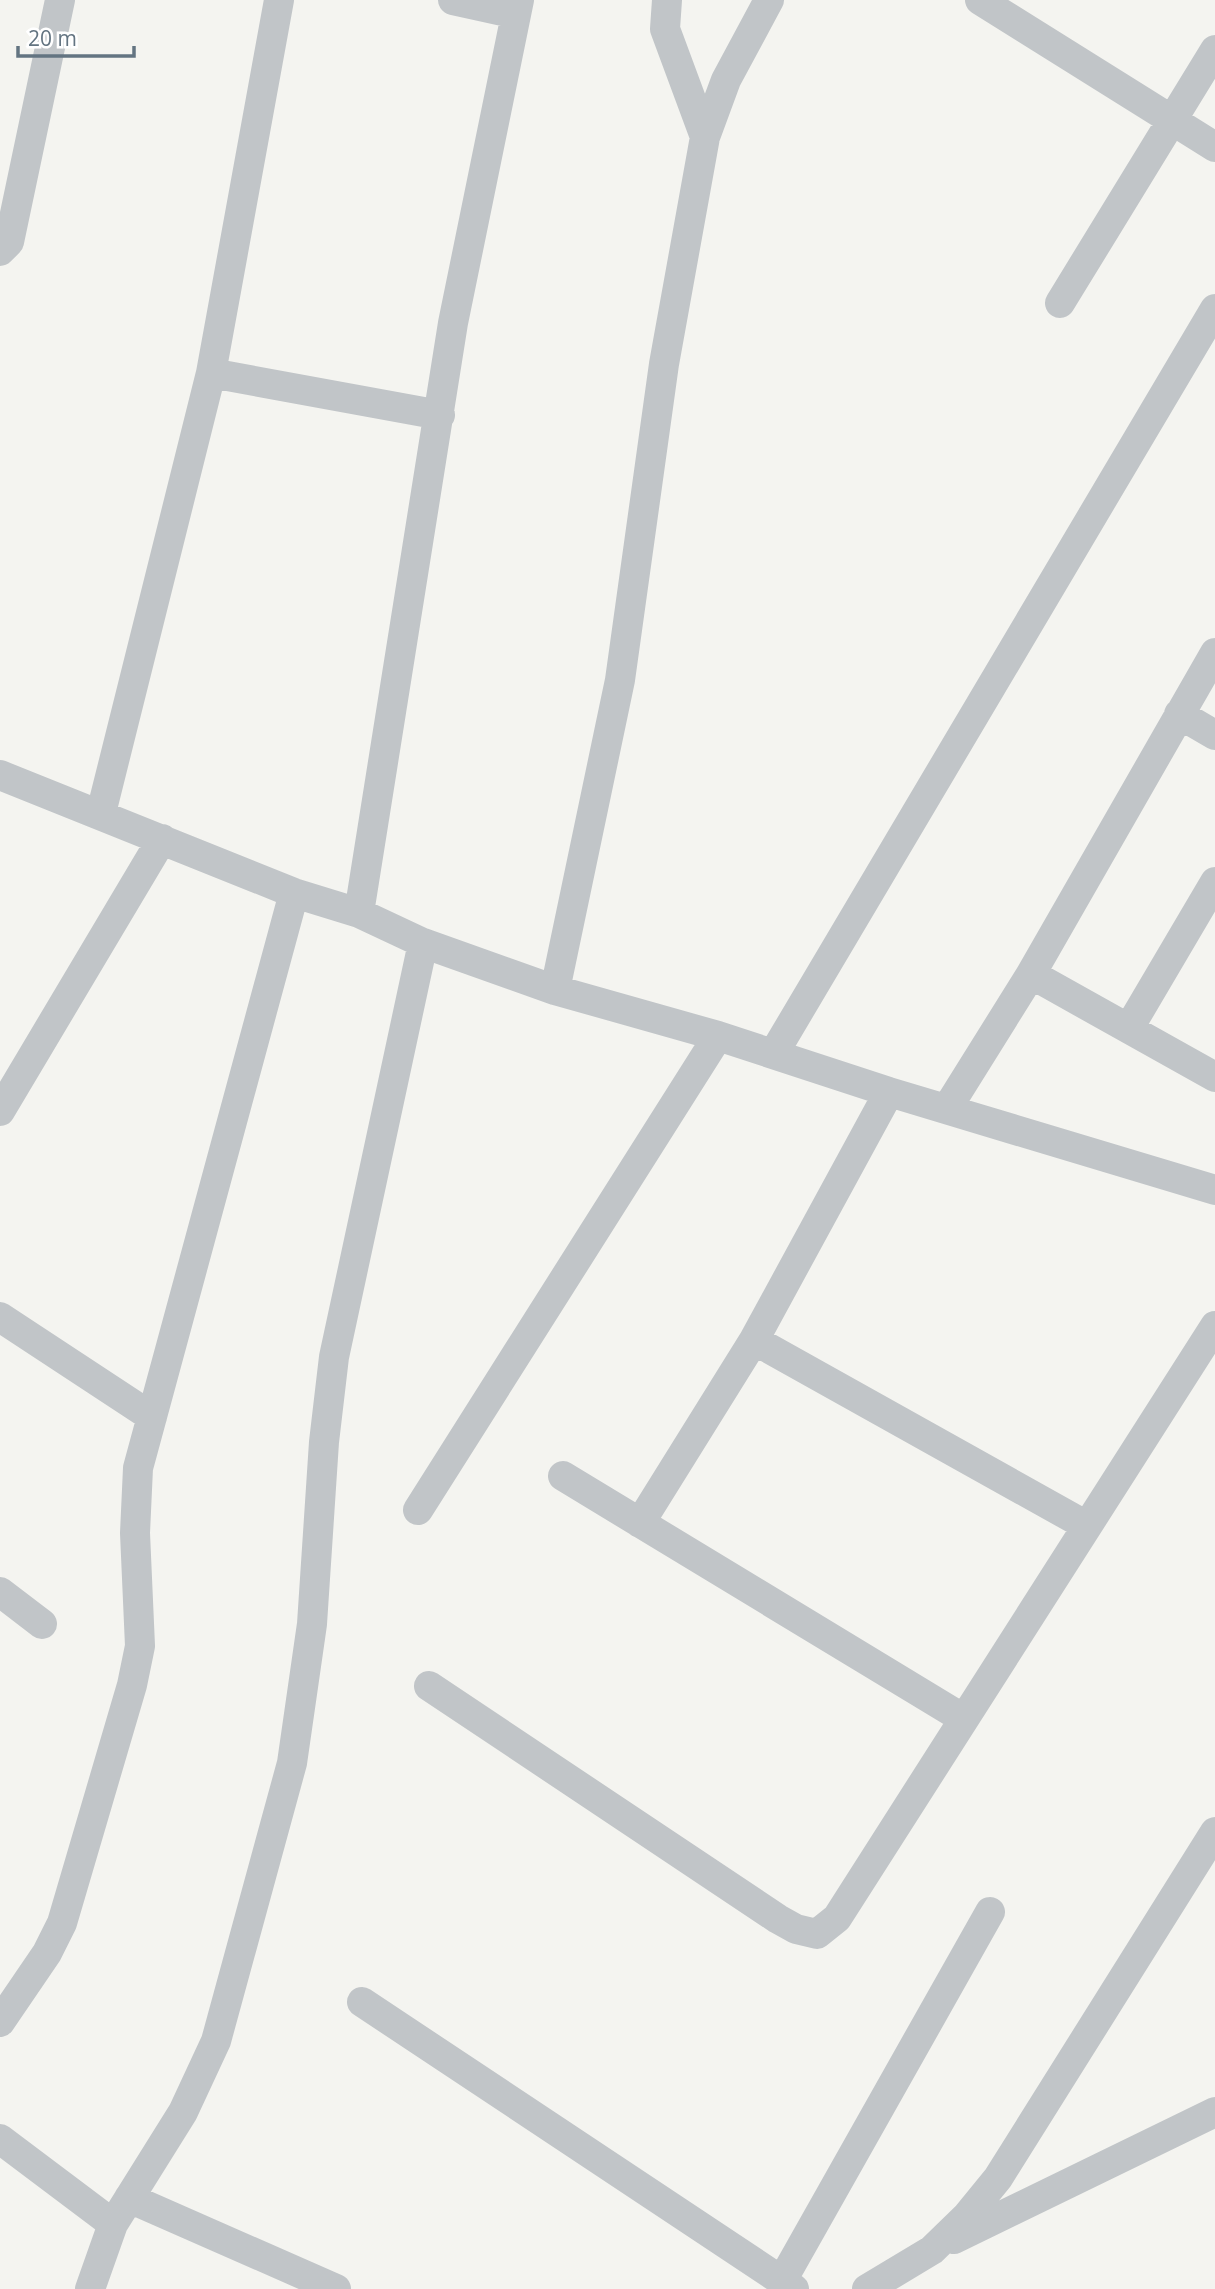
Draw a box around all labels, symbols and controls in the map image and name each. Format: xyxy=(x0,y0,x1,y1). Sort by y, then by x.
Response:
scale bar xyxy=(18,14,133,58)
text: 20 m xyxy=(28,24,77,52)

